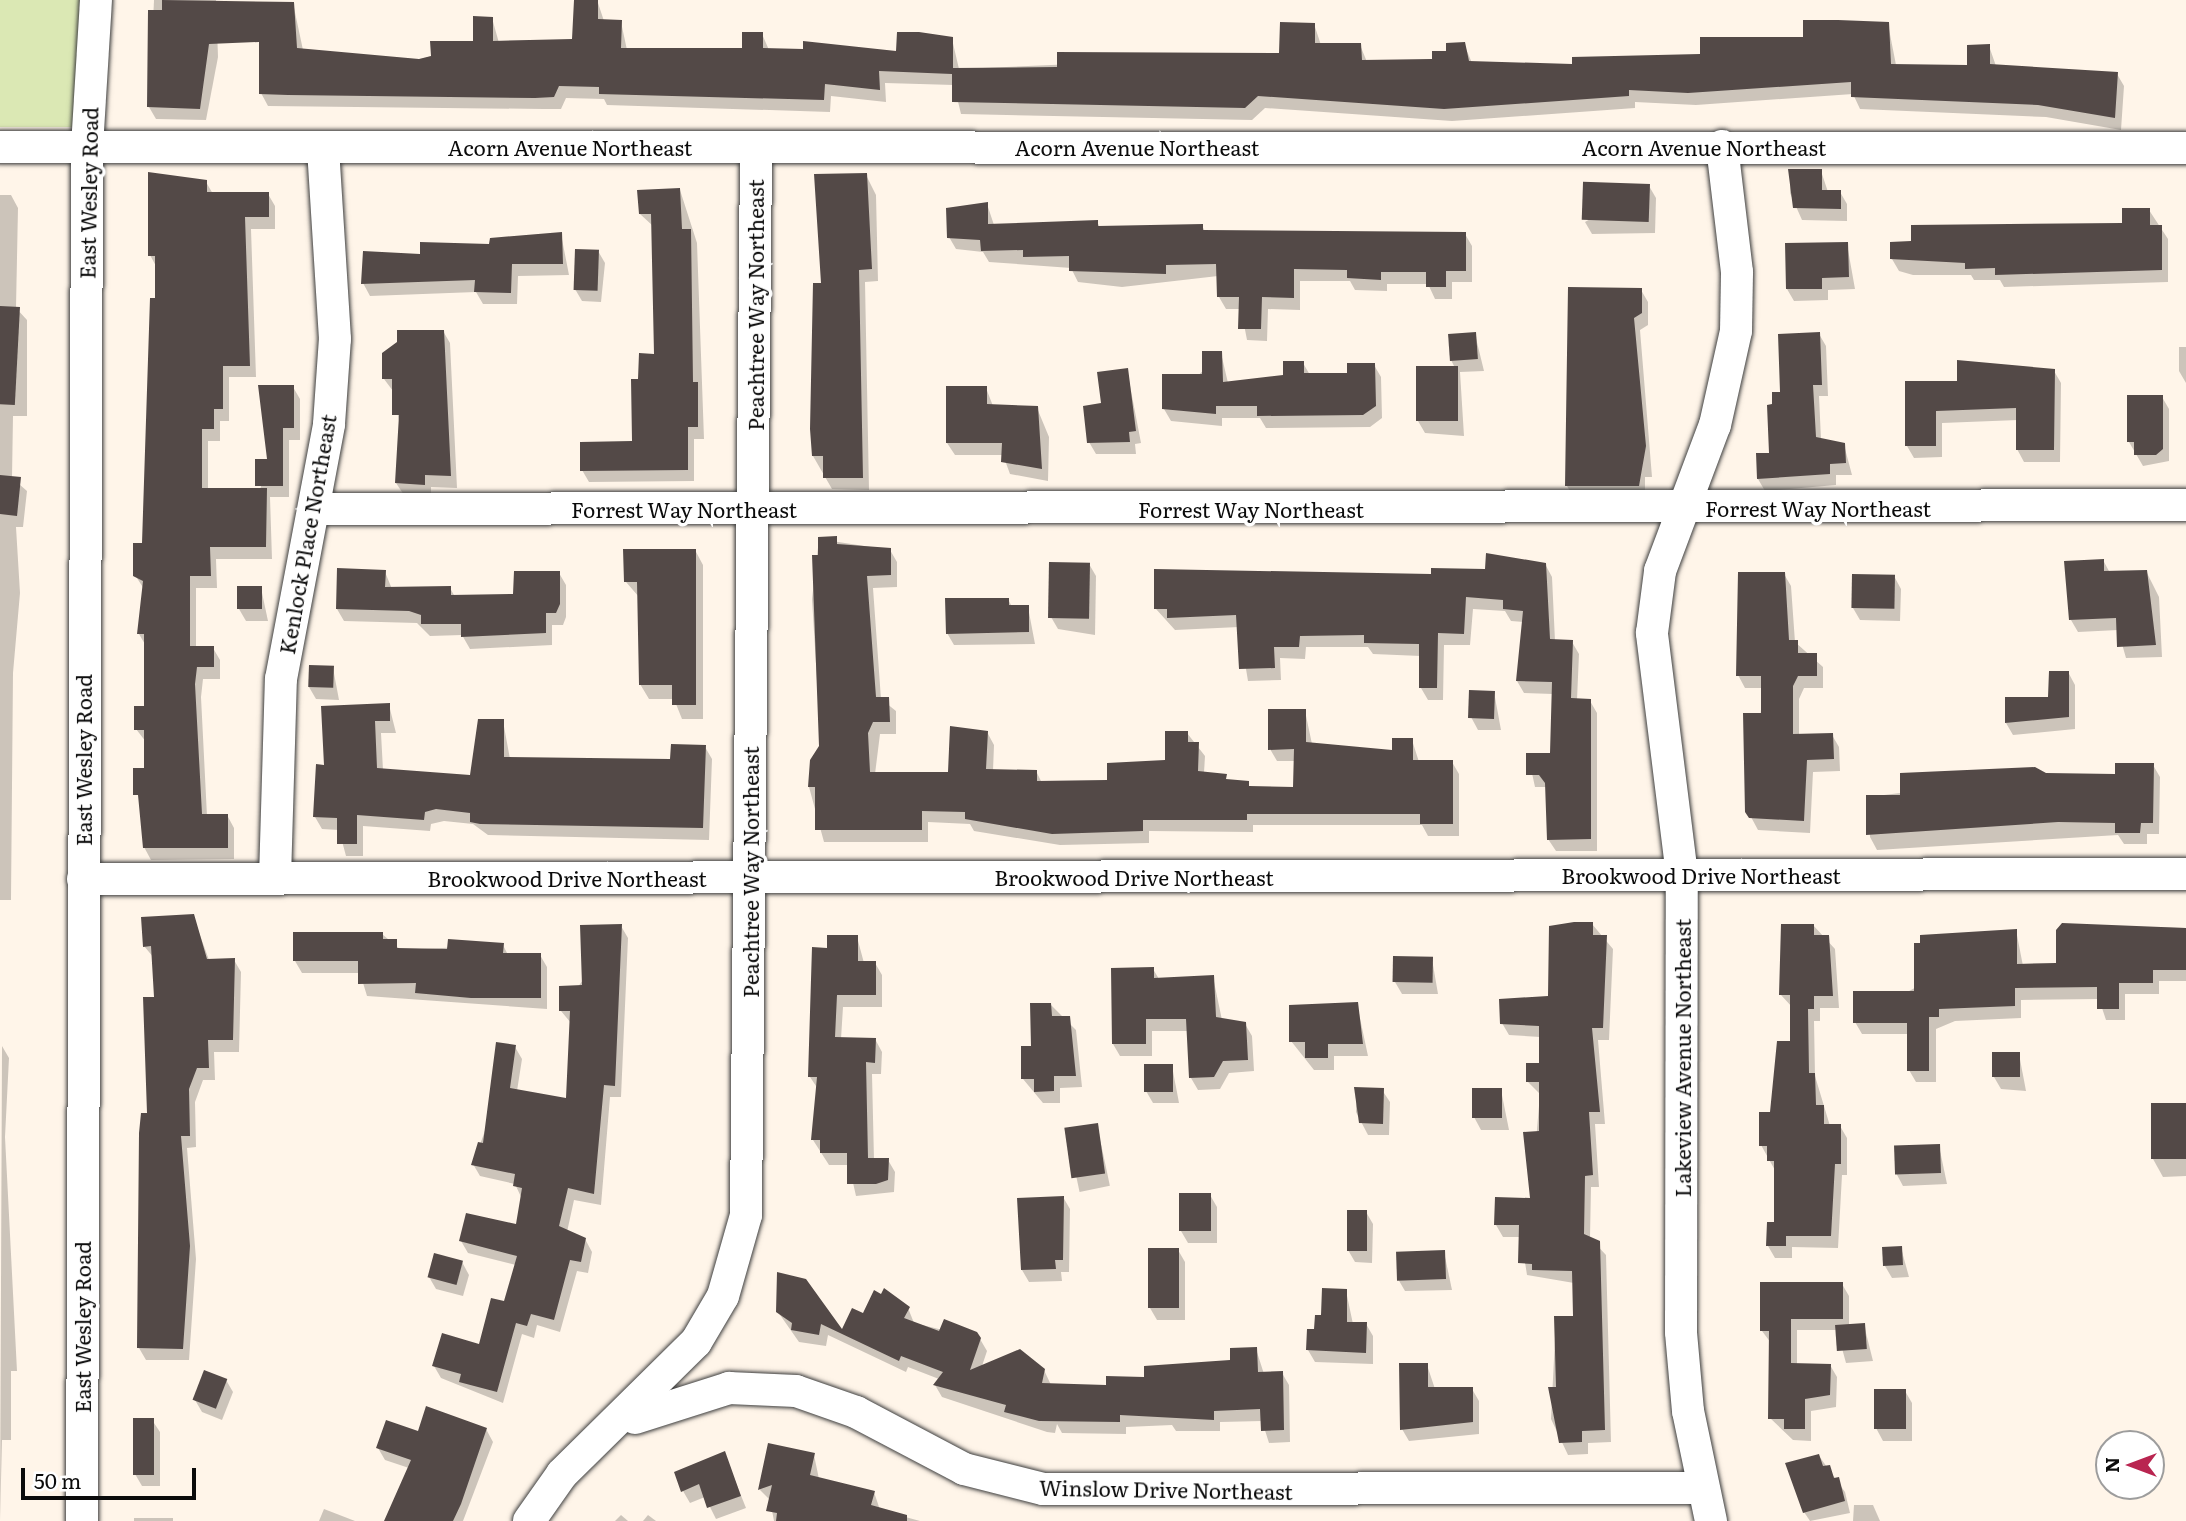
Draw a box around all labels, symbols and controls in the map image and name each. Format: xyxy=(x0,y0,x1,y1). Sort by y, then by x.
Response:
street label: East Wesley Road xyxy=(74,107,102,279)
street label: Acorn Avenue Northeast xyxy=(448,134,692,160)
street label: Acorn Avenue Northeast xyxy=(1015,134,1259,160)
street label: Acorn Avenue Northeast xyxy=(1582,134,1826,160)
street label: Peachtree Way Northeast xyxy=(742,179,768,431)
street label: Kenlock Place Northeast xyxy=(273,412,341,656)
street label: Forrest Way Northeast xyxy=(1705,495,1931,521)
street label: Forrest Way Northeast xyxy=(571,496,797,522)
street label: Forrest Way Northeast xyxy=(1138,496,1364,522)
street label: East Wesley Road xyxy=(70,674,96,846)
street label: Peachtree Way Northeast xyxy=(737,746,763,998)
street label: Brookwood Drive Northeast xyxy=(1561,862,1841,888)
street label: Brookwood Drive Northeast xyxy=(994,864,1274,890)
street label: Brookwood Drive Northeast xyxy=(427,865,707,891)
street label: Lakeview Avenue Northeast xyxy=(1669,919,1695,1197)
street label: East Wesley Road xyxy=(69,1241,95,1413)
north arrow xyxy=(2095,1430,2165,1500)
scale bar xyxy=(24,1454,200,1498)
text: N xyxy=(2097,1457,2125,1473)
text: 50 m xyxy=(34,1464,81,1495)
street label: Winslow Drive Northeast xyxy=(1039,1474,1293,1504)

